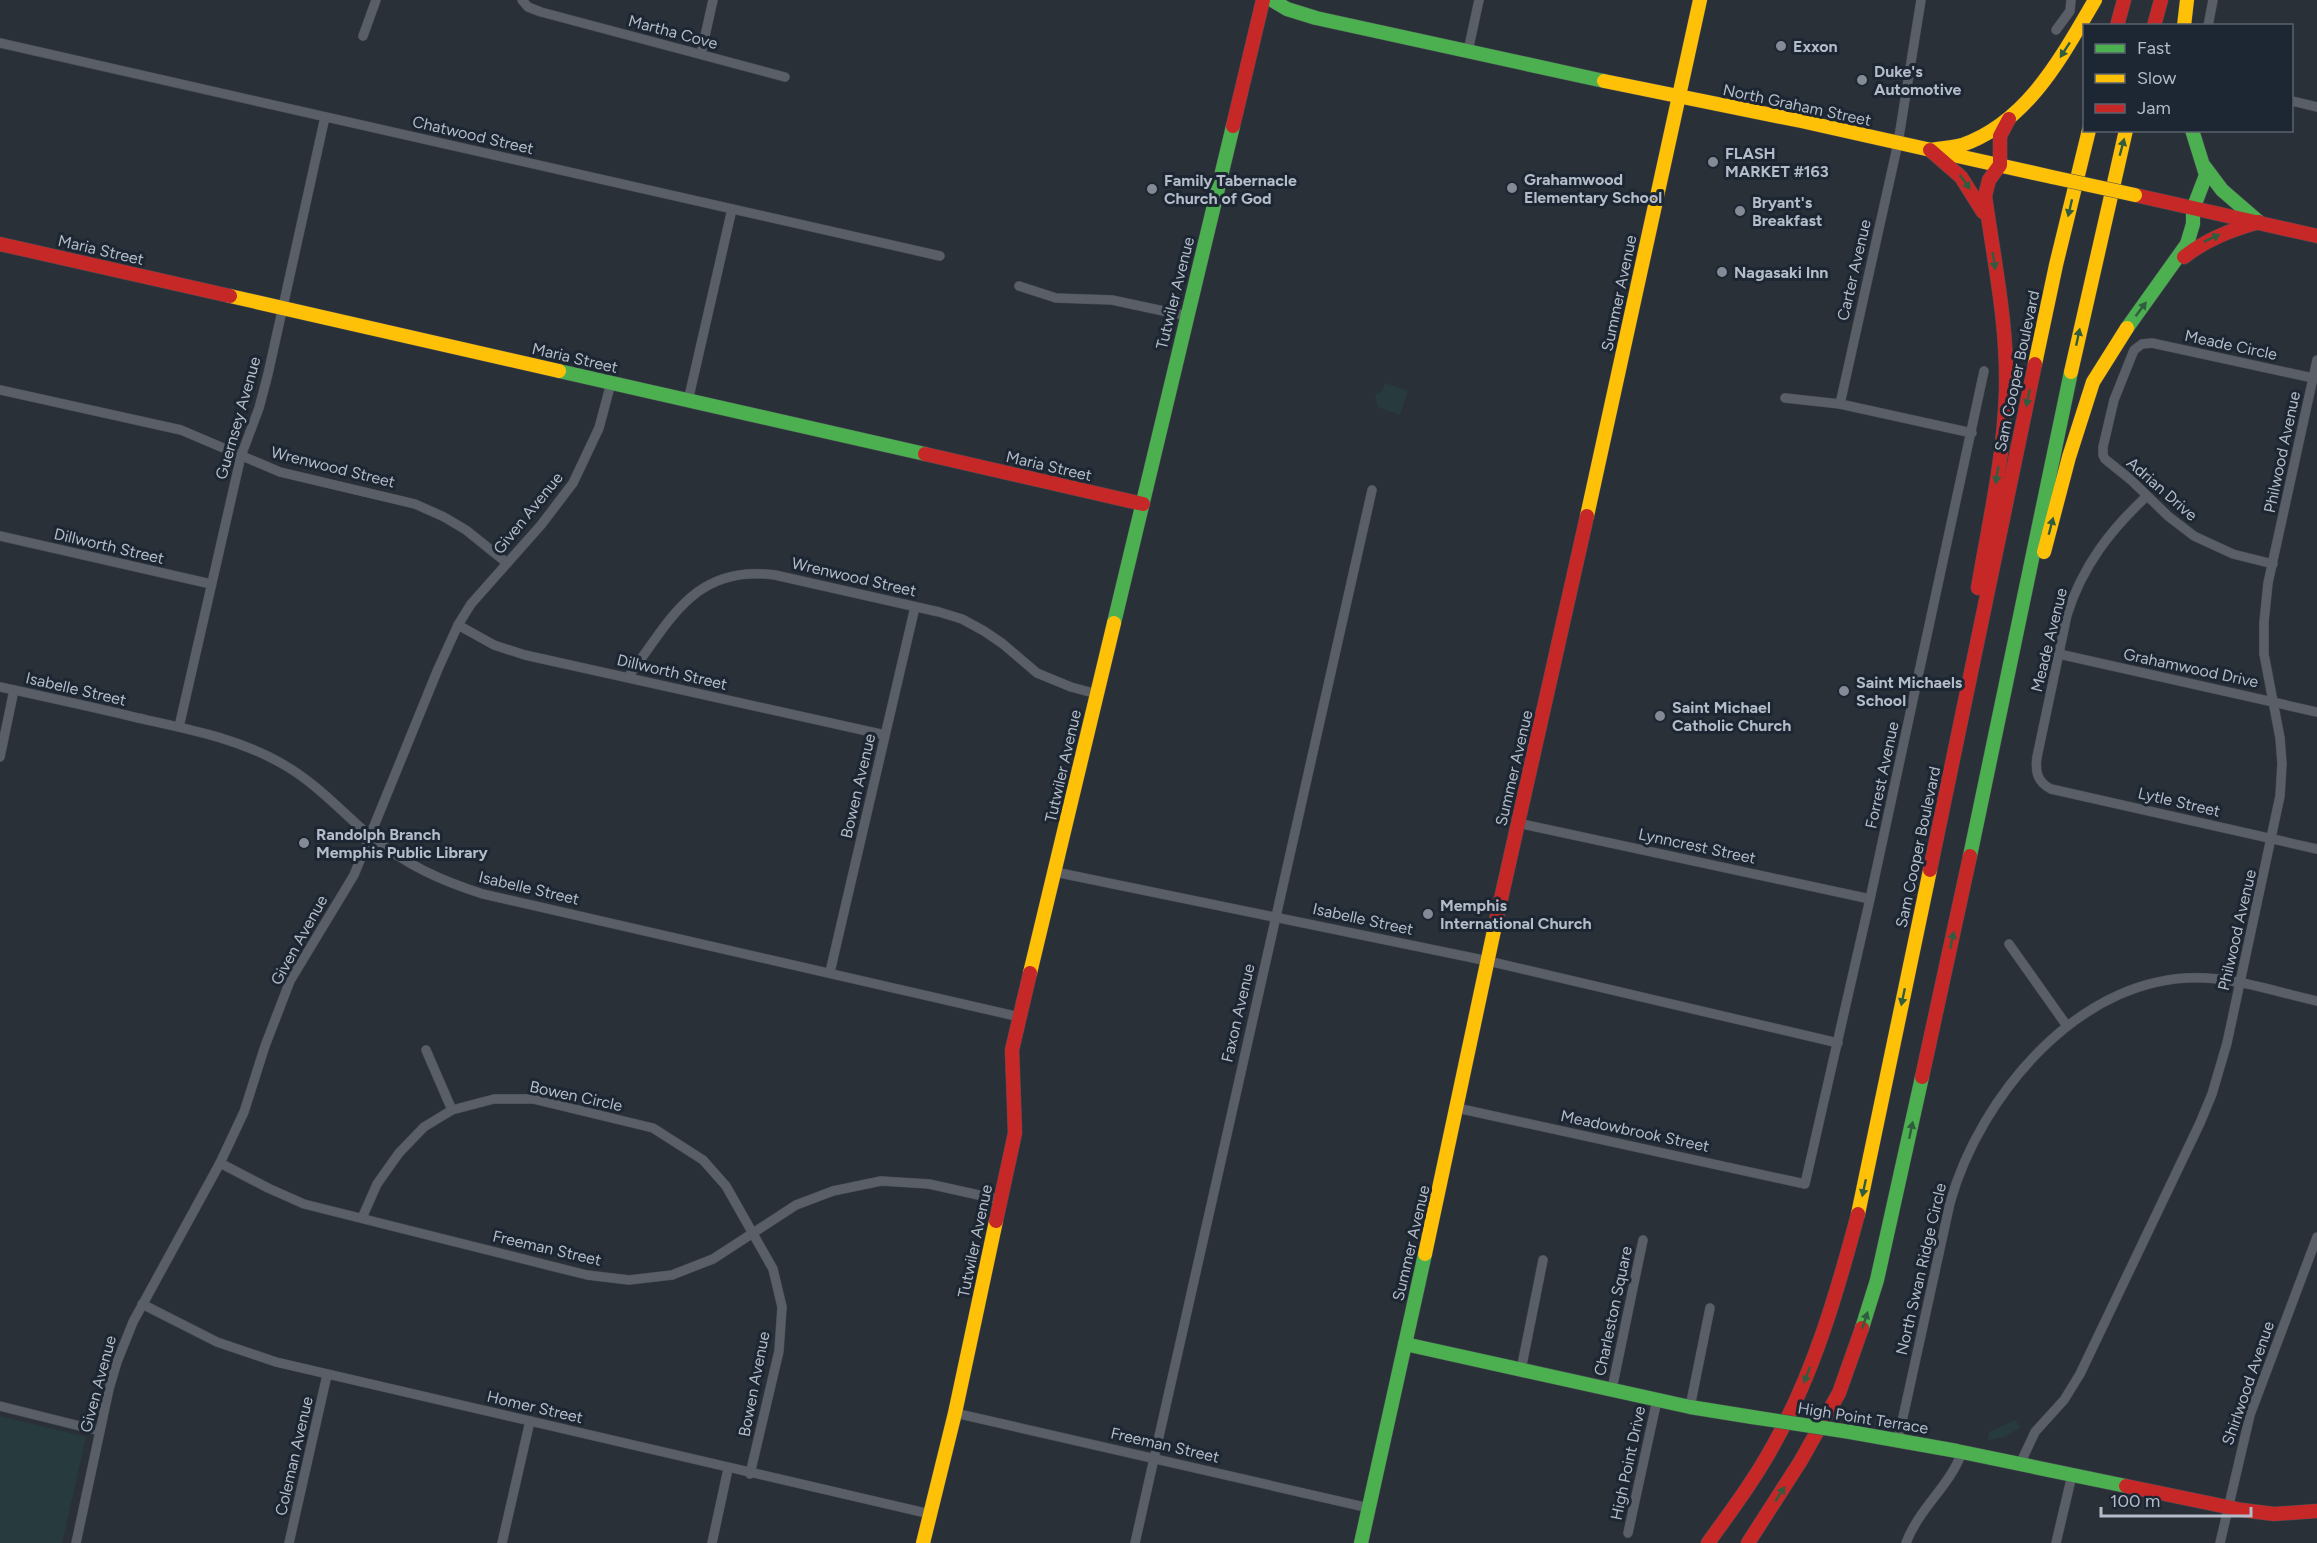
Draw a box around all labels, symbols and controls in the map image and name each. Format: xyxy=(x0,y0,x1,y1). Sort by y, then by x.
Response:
street label: Martha Cove xyxy=(626,11,720,53)
legend xyxy=(2083,24,2293,132)
place label: Exxon xyxy=(1793,37,1838,56)
text: Fast xyxy=(2137,37,2171,59)
marker: Exxon xyxy=(1774,39,1788,53)
one-way arrow xyxy=(2060,42,2071,58)
place label: Duke's Automotive xyxy=(1874,62,1962,99)
text: Slow xyxy=(2137,67,2176,89)
marker: Duke's Automotive xyxy=(1855,73,1869,87)
street label: North Graham Street xyxy=(1721,80,1873,130)
text: Jam xyxy=(2137,97,2171,119)
street label: Chatwood Street xyxy=(411,112,535,158)
one-way arrow xyxy=(2117,138,2127,156)
place label: FLASH MARKET #163 xyxy=(1725,144,1829,181)
marker: FLASH MARKET #163 xyxy=(1706,155,1720,169)
place label: Grahamwood Elementary School xyxy=(1524,170,1662,207)
place label: Family Tabernacle Church of God xyxy=(1164,171,1297,208)
one-way arrow xyxy=(1958,174,1970,189)
marker: Grahamwood Elementary School xyxy=(1505,181,1519,195)
marker: Family Tabernacle Church of God xyxy=(1145,182,1159,196)
place label: Bryant's Breakfast xyxy=(1752,193,1822,230)
one-way arrow xyxy=(2064,198,2074,217)
marker: Bryant's Breakfast xyxy=(1733,204,1747,218)
street label: Carter Avenue xyxy=(1833,217,1875,322)
street label: Maria Street xyxy=(56,231,146,269)
street label: Summer Avenue xyxy=(1597,233,1641,353)
one-way arrow xyxy=(2203,233,2220,242)
street label: Tutwiler Avenue xyxy=(1152,235,1198,351)
one-way arrow xyxy=(1989,251,1998,270)
place label: Nagasaki Inn xyxy=(1734,263,1828,282)
marker: Nagasaki Inn xyxy=(1715,265,1729,279)
street label: Sam Cooper Boulevard xyxy=(1991,289,2043,453)
one-way arrow xyxy=(2135,302,2147,318)
street label: Meade Circle xyxy=(2183,326,2279,364)
one-way arrow xyxy=(2074,328,2083,347)
street label: Maria Street xyxy=(530,339,620,377)
street label: Guernsey Avenue xyxy=(211,354,265,481)
one-way arrow xyxy=(2023,389,2032,408)
street label: Philwood Avenue xyxy=(2260,389,2304,515)
street label: Wrenwood Street xyxy=(269,442,397,492)
street label: Maria Street xyxy=(1004,447,1094,485)
street label: Adrian Drive xyxy=(2123,453,2201,525)
one-way arrow xyxy=(1992,466,2001,485)
street label: Given Avenue xyxy=(489,468,567,558)
one-way arrow xyxy=(2047,517,2056,535)
street label: Dillworth Street xyxy=(52,524,166,568)
street label: Wrenwood Street xyxy=(790,553,918,601)
street label: Meade Avenue xyxy=(2027,586,2071,694)
street label: Grahamwood Drive xyxy=(2122,644,2261,692)
street label: Dillworth Street xyxy=(615,650,729,694)
street label: Isabelle Street xyxy=(24,668,128,710)
place label: Saint Michaels School xyxy=(1856,673,1963,710)
marker: Saint Michaels School xyxy=(1837,684,1851,698)
place label: Saint Michael Catholic Church xyxy=(1672,698,1791,735)
street label: Tutwiler Avenue xyxy=(1041,708,1085,824)
street label: Summer Avenue xyxy=(1491,708,1537,828)
marker: Saint Michael Catholic Church xyxy=(1653,709,1667,723)
street label: Forrest Avenue xyxy=(1861,719,1903,830)
street label: Bowen Avenue xyxy=(837,732,879,840)
street label: Sam Cooper Boulevard xyxy=(1892,765,1944,929)
street label: Lytle Street xyxy=(2136,783,2222,821)
street label: Lynncrest Street xyxy=(1637,824,1757,868)
place label: Randolph Branch Memphis Public Library xyxy=(316,825,489,862)
marker: Randolph Branch Memphis Public Library xyxy=(297,836,311,850)
street label: Isabelle Street xyxy=(477,867,581,909)
street label: Philwood Avenue xyxy=(2214,867,2260,992)
street label: Given Avenue xyxy=(267,892,332,988)
place label: Memphis International Church xyxy=(1440,896,1592,933)
street label: Isabelle Street xyxy=(1311,899,1415,939)
marker: Memphis International Church xyxy=(1421,907,1435,921)
one-way arrow xyxy=(1948,930,1957,949)
street label: Faxon Avenue xyxy=(1217,962,1259,1064)
one-way arrow xyxy=(1898,988,1908,1007)
street label: Bowen Circle xyxy=(528,1077,624,1115)
street label: Meadowbrook Street xyxy=(1559,1106,1711,1156)
one-way arrow xyxy=(1907,1121,1916,1140)
one-way arrow xyxy=(1859,1179,1868,1198)
street label: North Swan Ridge Circle xyxy=(1892,1181,1950,1357)
street label: Tutwiler Avenue xyxy=(954,1183,996,1299)
street label: Summer Avenue xyxy=(1388,1183,1434,1303)
street label: Freeman Street xyxy=(491,1226,603,1270)
street label: Charleston Square xyxy=(1590,1244,1636,1378)
one-way arrow xyxy=(1861,1311,1871,1329)
street label: Shirlwood Avenue xyxy=(2218,1318,2278,1447)
street label: Bowen Avenue xyxy=(734,1329,774,1438)
street label: Given Avenue xyxy=(76,1333,120,1435)
one-way arrow xyxy=(1802,1366,1812,1384)
street label: Homer Street xyxy=(485,1387,585,1427)
street label: Coleman Avenue xyxy=(271,1394,317,1517)
street label: High Point Terrace xyxy=(1796,1398,1930,1438)
street label: High Point Drive xyxy=(1607,1404,1649,1522)
street label: Freeman Street xyxy=(1109,1423,1221,1467)
scale bar xyxy=(2101,1480,2251,1518)
one-way arrow xyxy=(1774,1486,1785,1502)
text: 100 m xyxy=(2110,1490,2160,1512)

